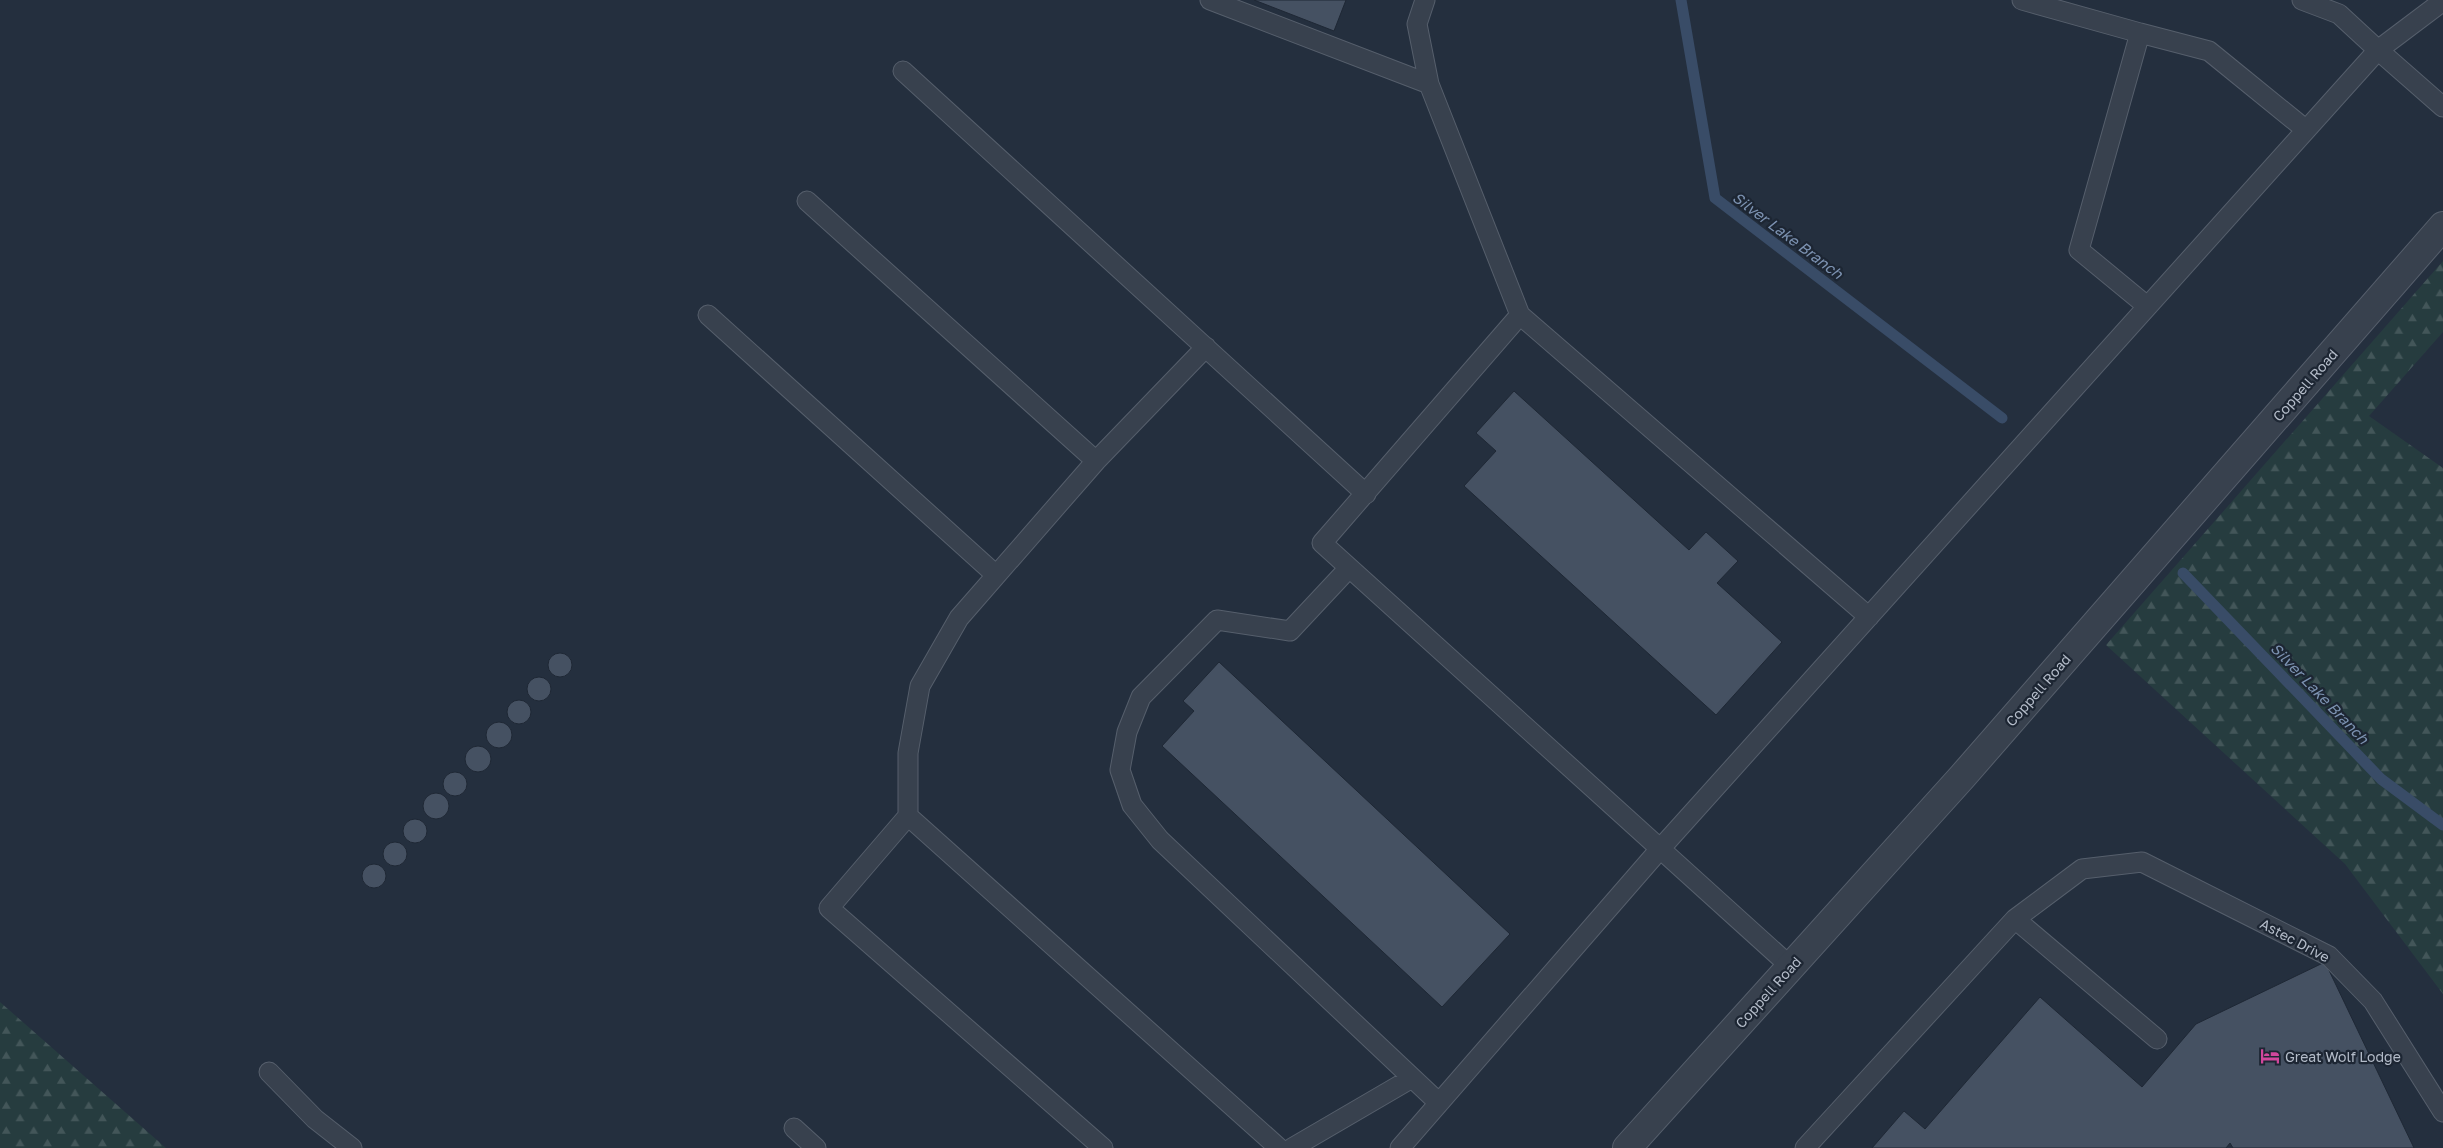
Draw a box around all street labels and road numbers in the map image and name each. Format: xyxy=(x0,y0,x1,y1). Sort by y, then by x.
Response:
street label: Coppell Road xyxy=(2269,345,2341,425)
street label: Coppell Road xyxy=(2002,650,2074,730)
street label: Astec Drive xyxy=(2257,915,2333,965)
street label: Coppell Road xyxy=(1732,953,1804,1031)

